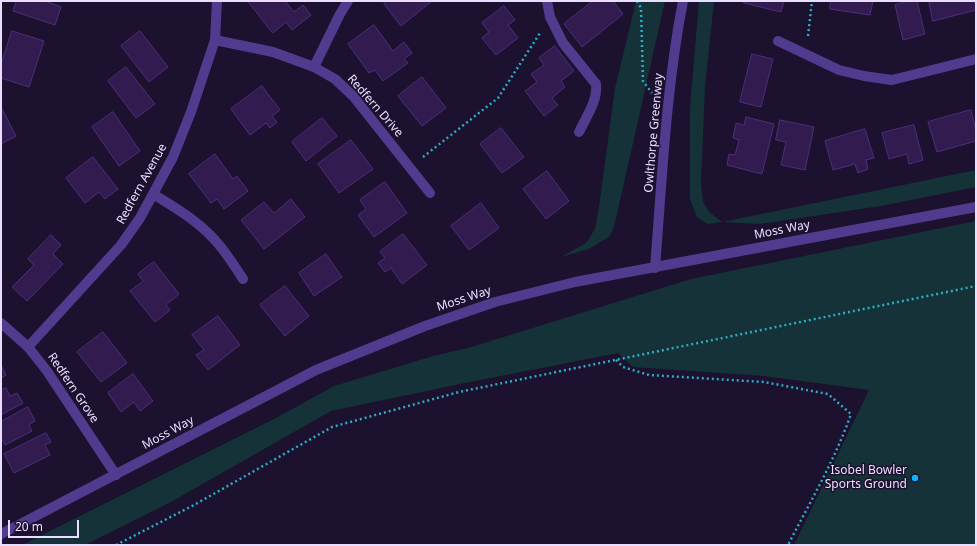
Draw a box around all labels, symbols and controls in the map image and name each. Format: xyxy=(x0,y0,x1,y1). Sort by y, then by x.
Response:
street label: Redfern Drive xyxy=(344,72,406,140)
street label: Owlthorpe Greenway xyxy=(642,73,666,193)
street label: Redfern Avenue xyxy=(114,141,170,227)
street label: Moss Way xyxy=(753,218,811,242)
street label: Moss Way xyxy=(435,283,493,315)
street label: Redfern Grove xyxy=(44,350,102,426)
street label: Moss Way xyxy=(140,413,196,453)
place label: Isobel Bowler Sports Ground xyxy=(825,464,907,492)
marker: Isobel Bowler Sports Ground xyxy=(910,473,920,483)
scale bar xyxy=(10,512,81,538)
text: 20 m xyxy=(15,518,43,535)

